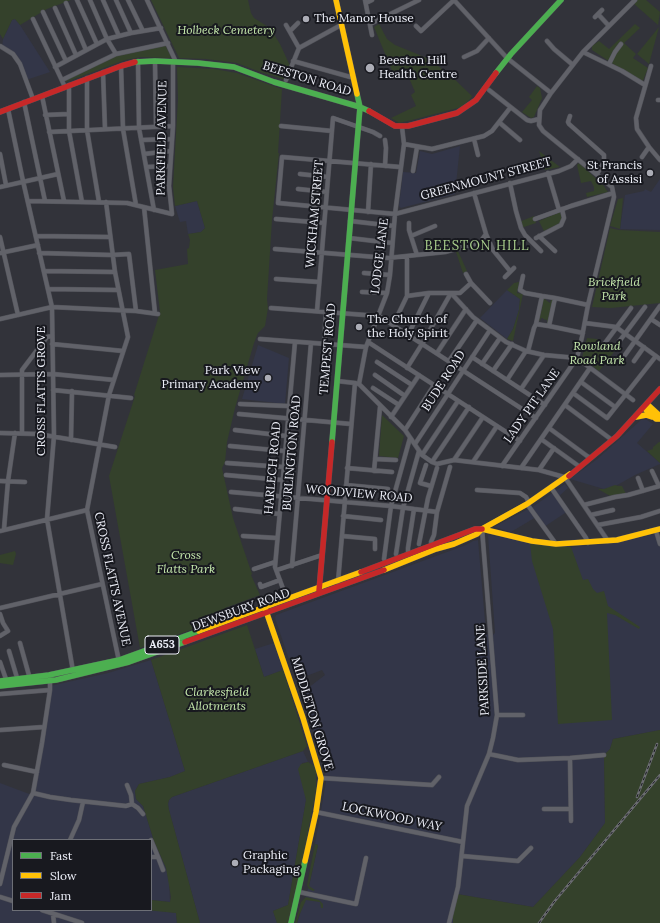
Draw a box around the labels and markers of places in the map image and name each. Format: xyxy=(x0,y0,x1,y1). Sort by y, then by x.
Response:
place label: The Manor House xyxy=(314,12,414,26)
marker: The Manor House xyxy=(301,14,311,24)
place label: Beeston Hill Health Centre xyxy=(379,54,457,82)
marker: Beeston Hill Health Centre xyxy=(364,62,376,74)
place label: St Francis of Assisi xyxy=(587,159,642,187)
marker: St Francis of Assisi xyxy=(645,168,655,178)
place label: The Church of the Holy Spirit xyxy=(367,313,448,341)
marker: The Church of the Holy Spirit xyxy=(354,322,364,332)
place label: Park View Primary Academy xyxy=(162,364,260,392)
marker: Park View Primary Academy xyxy=(263,373,273,383)
place label: Graphic Packaging xyxy=(243,849,300,877)
marker: Graphic Packaging xyxy=(230,858,240,868)

